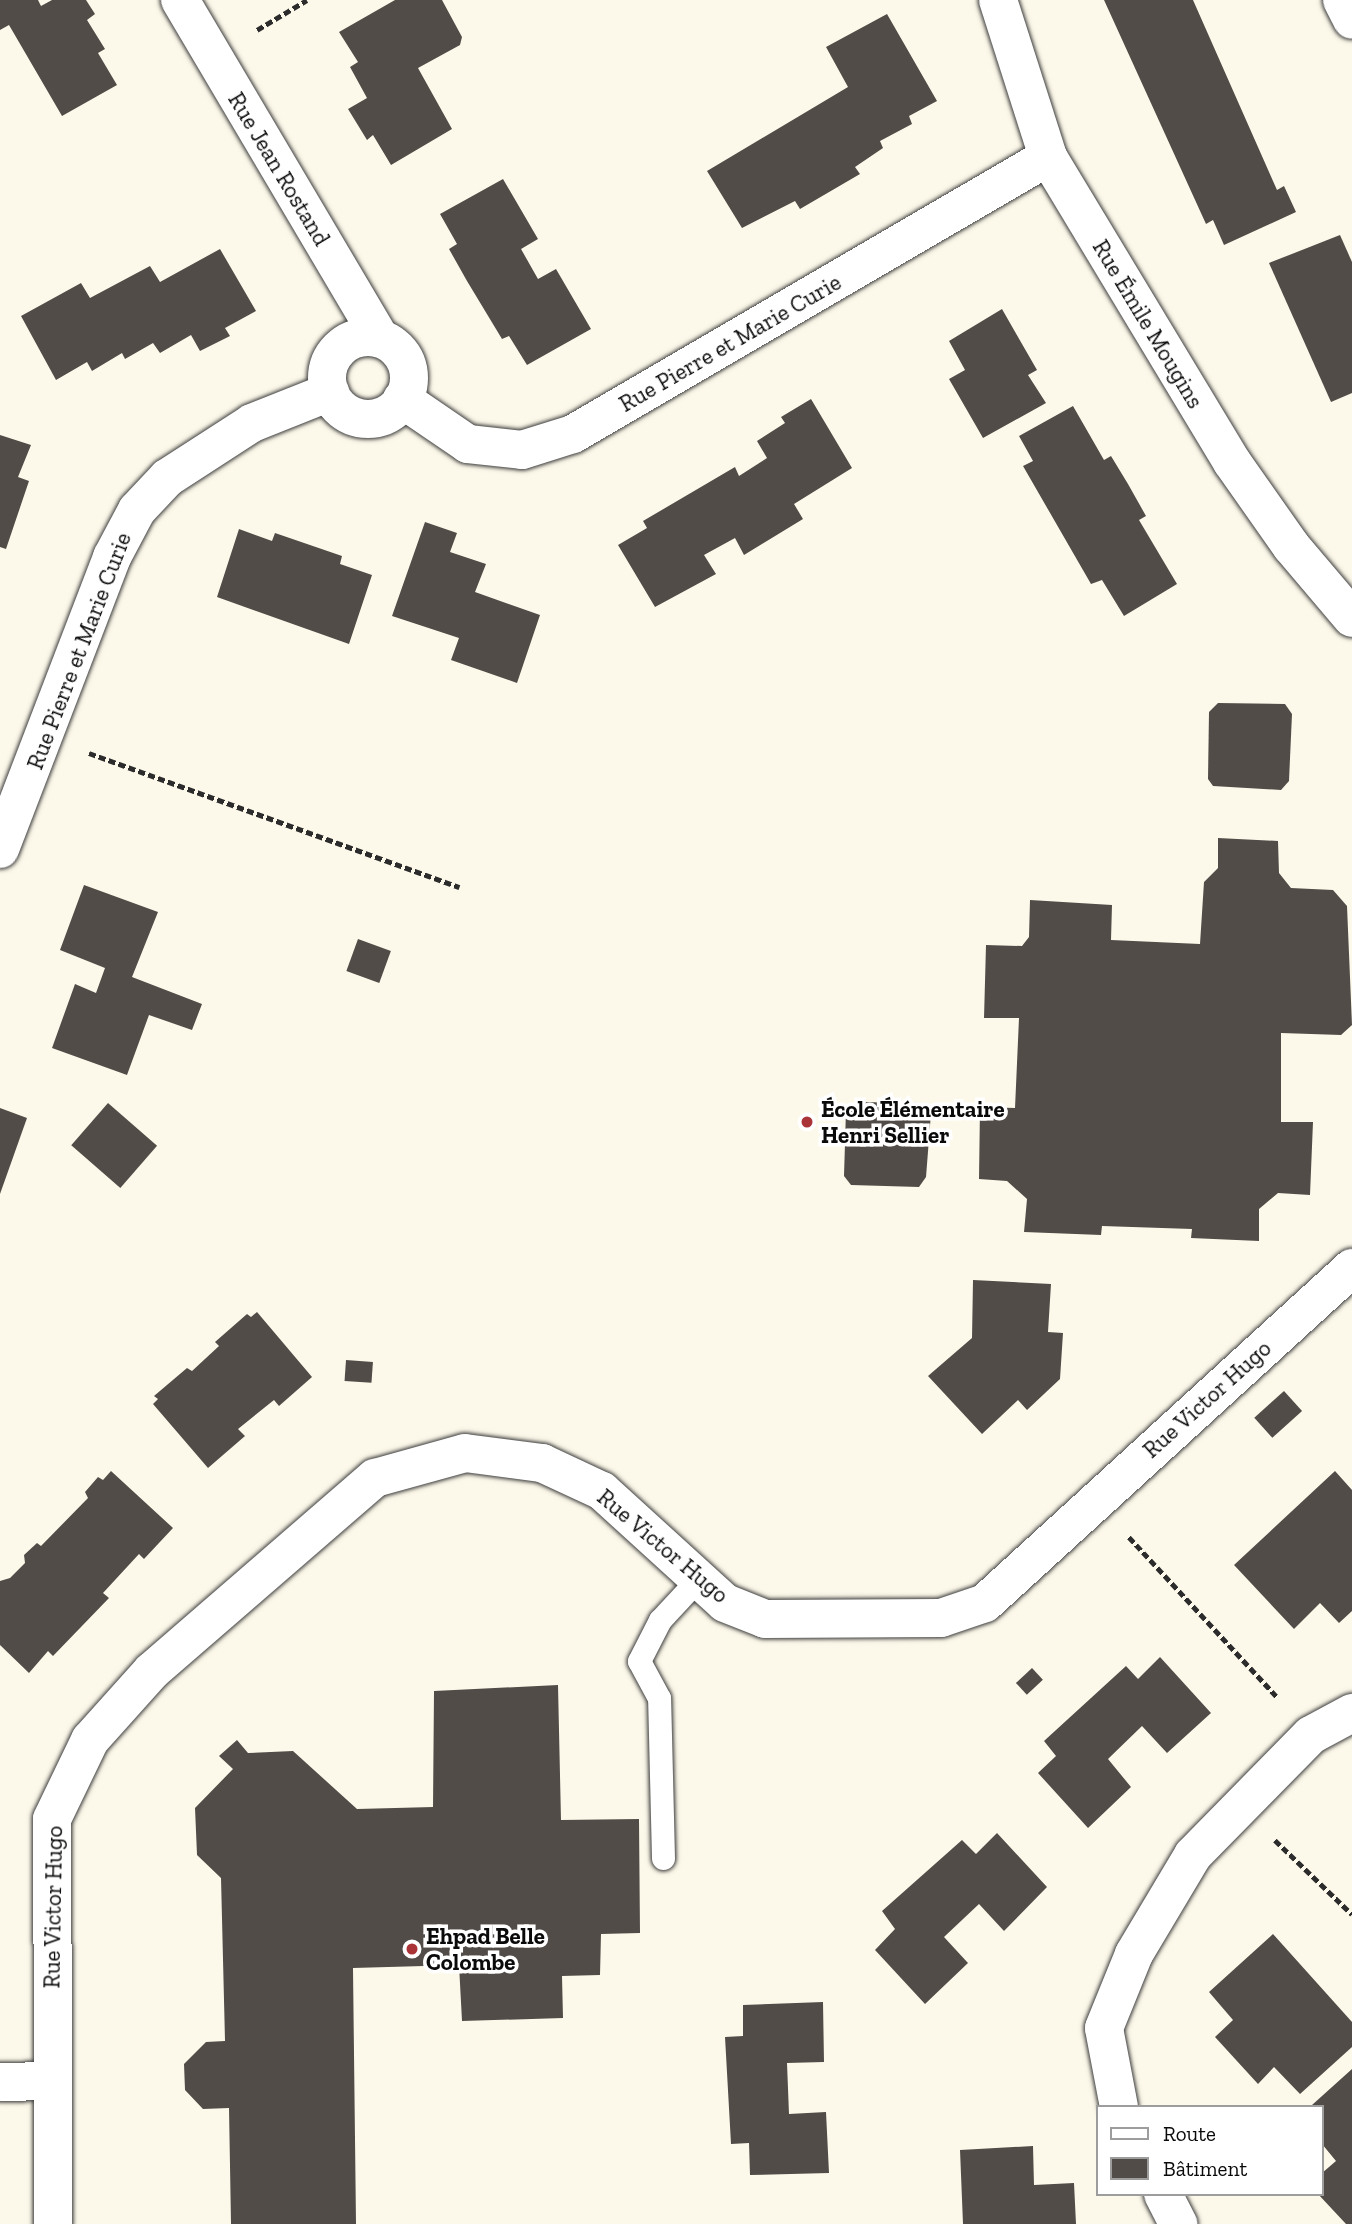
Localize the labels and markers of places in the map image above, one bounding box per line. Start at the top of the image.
place label: École Élémentaire Henri Sellier [821,1095,1005,1149]
marker: École Élémentaire Henri Sellier [799,1114,815,1130]
place label: Ehpad Belle Colombe [426,1922,545,1976]
marker: Ehpad Belle Colombe [404,1941,420,1957]

